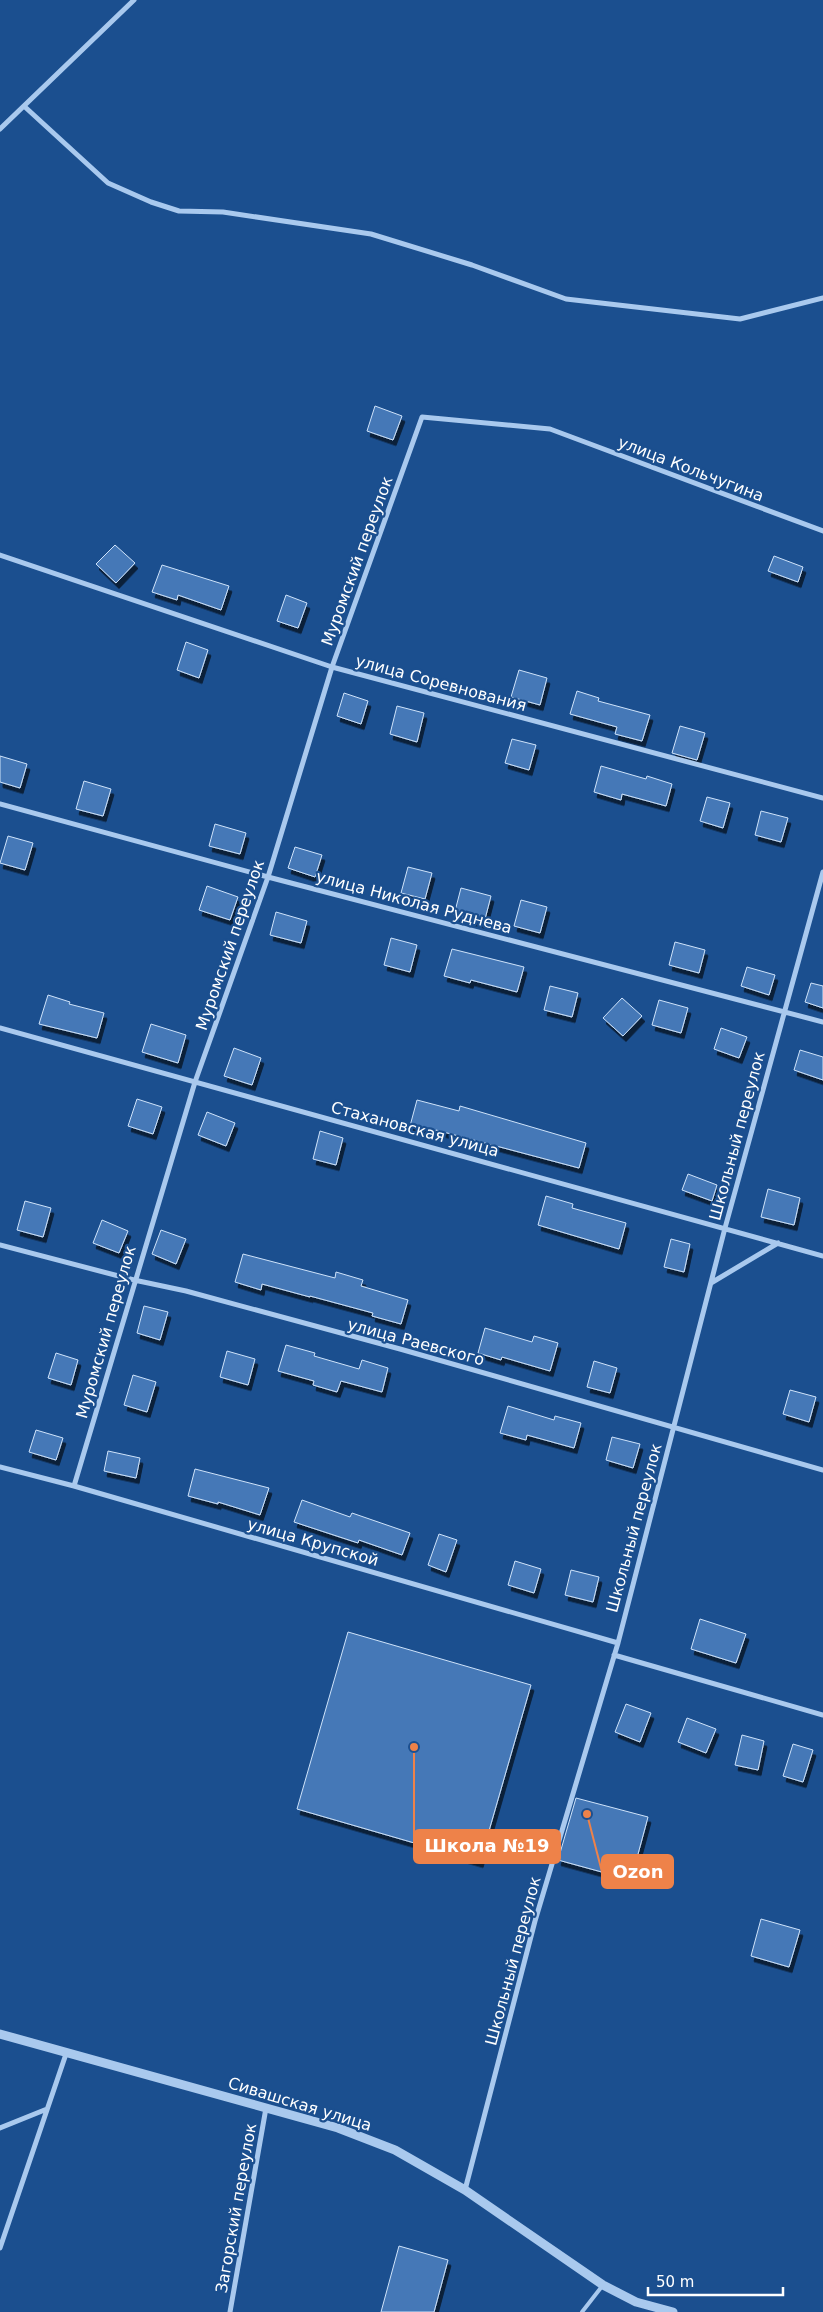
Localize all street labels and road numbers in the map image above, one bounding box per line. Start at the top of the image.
street label: улица Кольчугина [615,432,767,506]
street label: Муромский переулок [317,473,397,648]
street label: улица Соревнования [353,651,529,715]
street label: Муромский переулок [192,857,268,1033]
street label: улица Николая Руднева [314,867,514,937]
street label: Школьный переулок [705,1049,769,1223]
street label: Стахановская улица [329,1097,501,1161]
street label: Муромский переулок [72,1243,140,1421]
street label: улица Раевского [345,1315,487,1369]
street label: Школьный переулок [602,1441,666,1615]
street label: улица Крупской [245,1514,381,1570]
street label: Школьный переулок [481,1874,545,2048]
street label: Сивашская улица [226,2073,374,2135]
street label: Загорский переулок [212,2121,260,2294]

